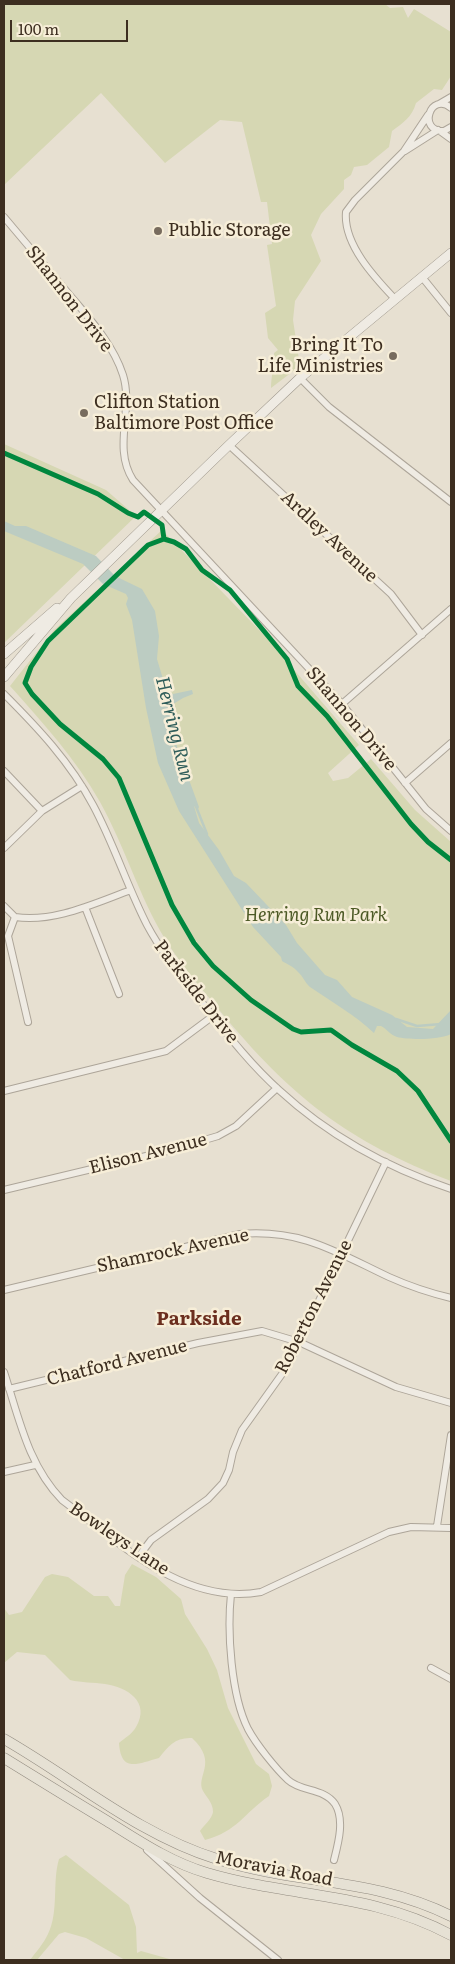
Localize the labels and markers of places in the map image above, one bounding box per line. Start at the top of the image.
place label: Public Storage [168,220,291,242]
marker: Public Storage [152,225,164,237]
place label: Bring It To Life Ministries [257,335,383,378]
marker: Bring It To Life Ministries [387,350,399,362]
place label: Clifton Station Baltimore Post Office [94,392,273,434]
marker: Clifton Station Baltimore Post Office [78,407,90,419]

